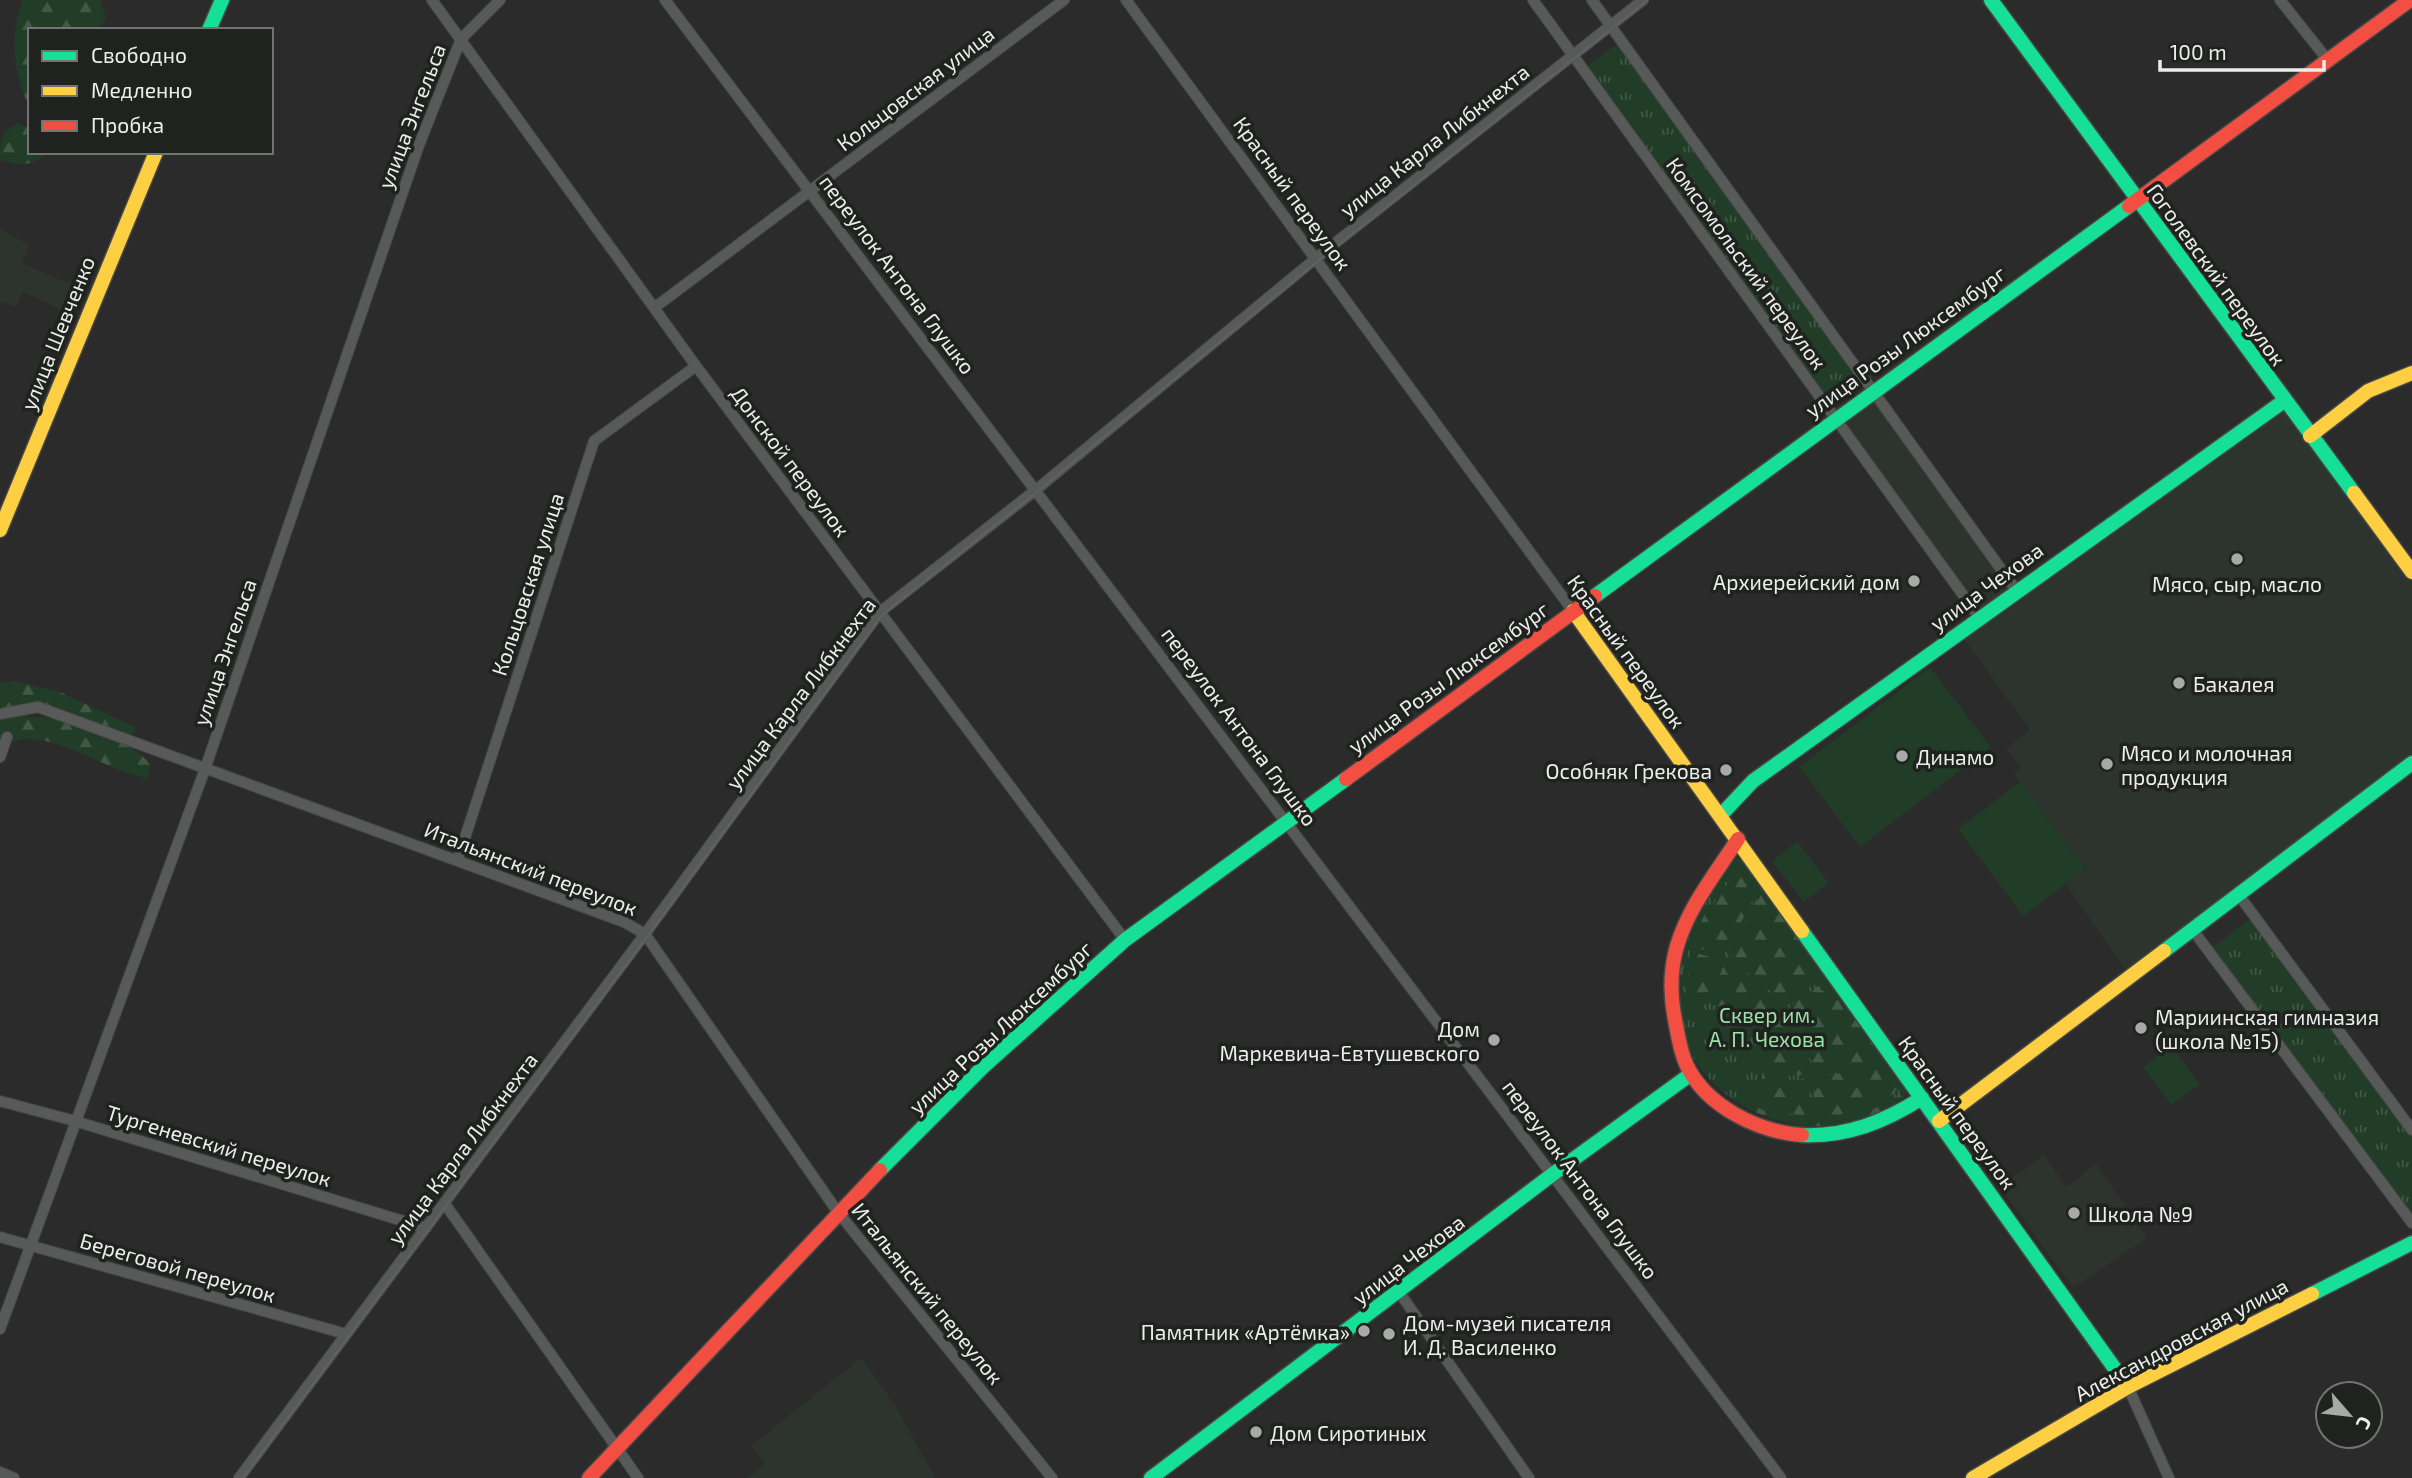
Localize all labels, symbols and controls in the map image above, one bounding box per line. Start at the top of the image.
street label: Кольцовская улица [831,21,999,156]
legend [28,28,273,154]
scale bar [2160,28,2324,72]
text: 100 m [2170,39,2227,64]
street label: улица Энгельса [372,40,451,192]
text: Свободно [91,42,187,67]
street label: улица Карла Либкнехта [1334,58,1534,222]
text: Медленно [91,77,193,102]
street label: Красный переулок [1228,111,1357,275]
text: Пробка [91,112,164,137]
street label: Комсомольский переулок [1661,152,1832,374]
street label: переулок Антона Глушко [814,170,981,379]
street label: Гоголевский переулок [2142,178,2291,371]
street label: улица Шевченко [15,252,100,414]
street label: улица Розы Люксембург [1800,260,2011,423]
street label: Донской переулок [726,381,856,542]
street label: Кольцовская улица [486,489,569,679]
street label: улица Чехова [1925,537,2048,636]
marker: Мясо, сыр, масло [2229,551,2245,567]
street label: Красный переулок [1562,569,1691,733]
place label: Архиерейский дом [1713,569,1900,594]
place label: Мясо, сыр, масло [2152,571,2322,596]
marker: Архиерейский дом [1906,573,1922,589]
street label: улица Энгельса [187,576,262,729]
street label: улица Карла Либкнехта [720,592,881,794]
street label: улица Розы Люксембург [1343,596,1554,759]
street label: переулок Антона Глушко [1156,622,1323,831]
place label: Бакалея [2193,671,2275,696]
marker: Бакалея [2171,675,2187,691]
place label: Мясо и молочная продукция [2121,740,2292,790]
place label: Динамо [1916,744,1994,769]
marker: Динамо [1894,748,1910,764]
marker: Мясо и молочная продукция [2099,756,2115,772]
place label: Особняк Грекова [1546,758,1712,783]
marker: Особняк Грекова [1718,762,1734,778]
street label: Итальянский переулок [421,816,641,921]
street label: улица Розы Люксембург [903,935,1098,1119]
park label: Сквер им. А. П. Чехова [1709,1002,1825,1051]
place label: Мариинская гимназия (школа №15) [2155,1004,2379,1053]
place label: Дом Маркевича-Евтушевского [1219,1016,1480,1066]
marker: Мариинская гимназия (школа №15) [2133,1020,2149,1036]
street label: Красный переулок [1893,1030,2022,1194]
marker: Дом Маркевича-Евтушевского [1486,1032,1502,1048]
street label: улица Карла Либкнехта [382,1047,543,1249]
street label: переулок Антона Глушко [1497,1075,1664,1284]
street label: Тургеневский переулок [103,1099,334,1192]
street label: Итальянский переулок [846,1197,1009,1389]
place label: Школа №9 [2088,1201,2193,1226]
marker: Школа №9 [2066,1205,2082,1221]
street label: улица Чехова [1347,1209,1469,1310]
street label: Береговой переулок [77,1227,279,1308]
street label: Александровская улица [2070,1272,2292,1407]
place label: Дом-музей писателя И. Д. Василенко [1403,1310,1611,1359]
place label: Памятник «Артёмка» [1141,1319,1350,1344]
marker: Памятник «Артёмка» [1356,1323,1372,1339]
marker: Дом-музей писателя И. Д. Василенко [1381,1326,1397,1342]
north arrow [2314,1380,2384,1450]
text: С [2352,1413,2377,1434]
place label: Дом Сиротиных [1270,1420,1426,1445]
marker: Дом Сиротиных [1248,1424,1264,1440]

